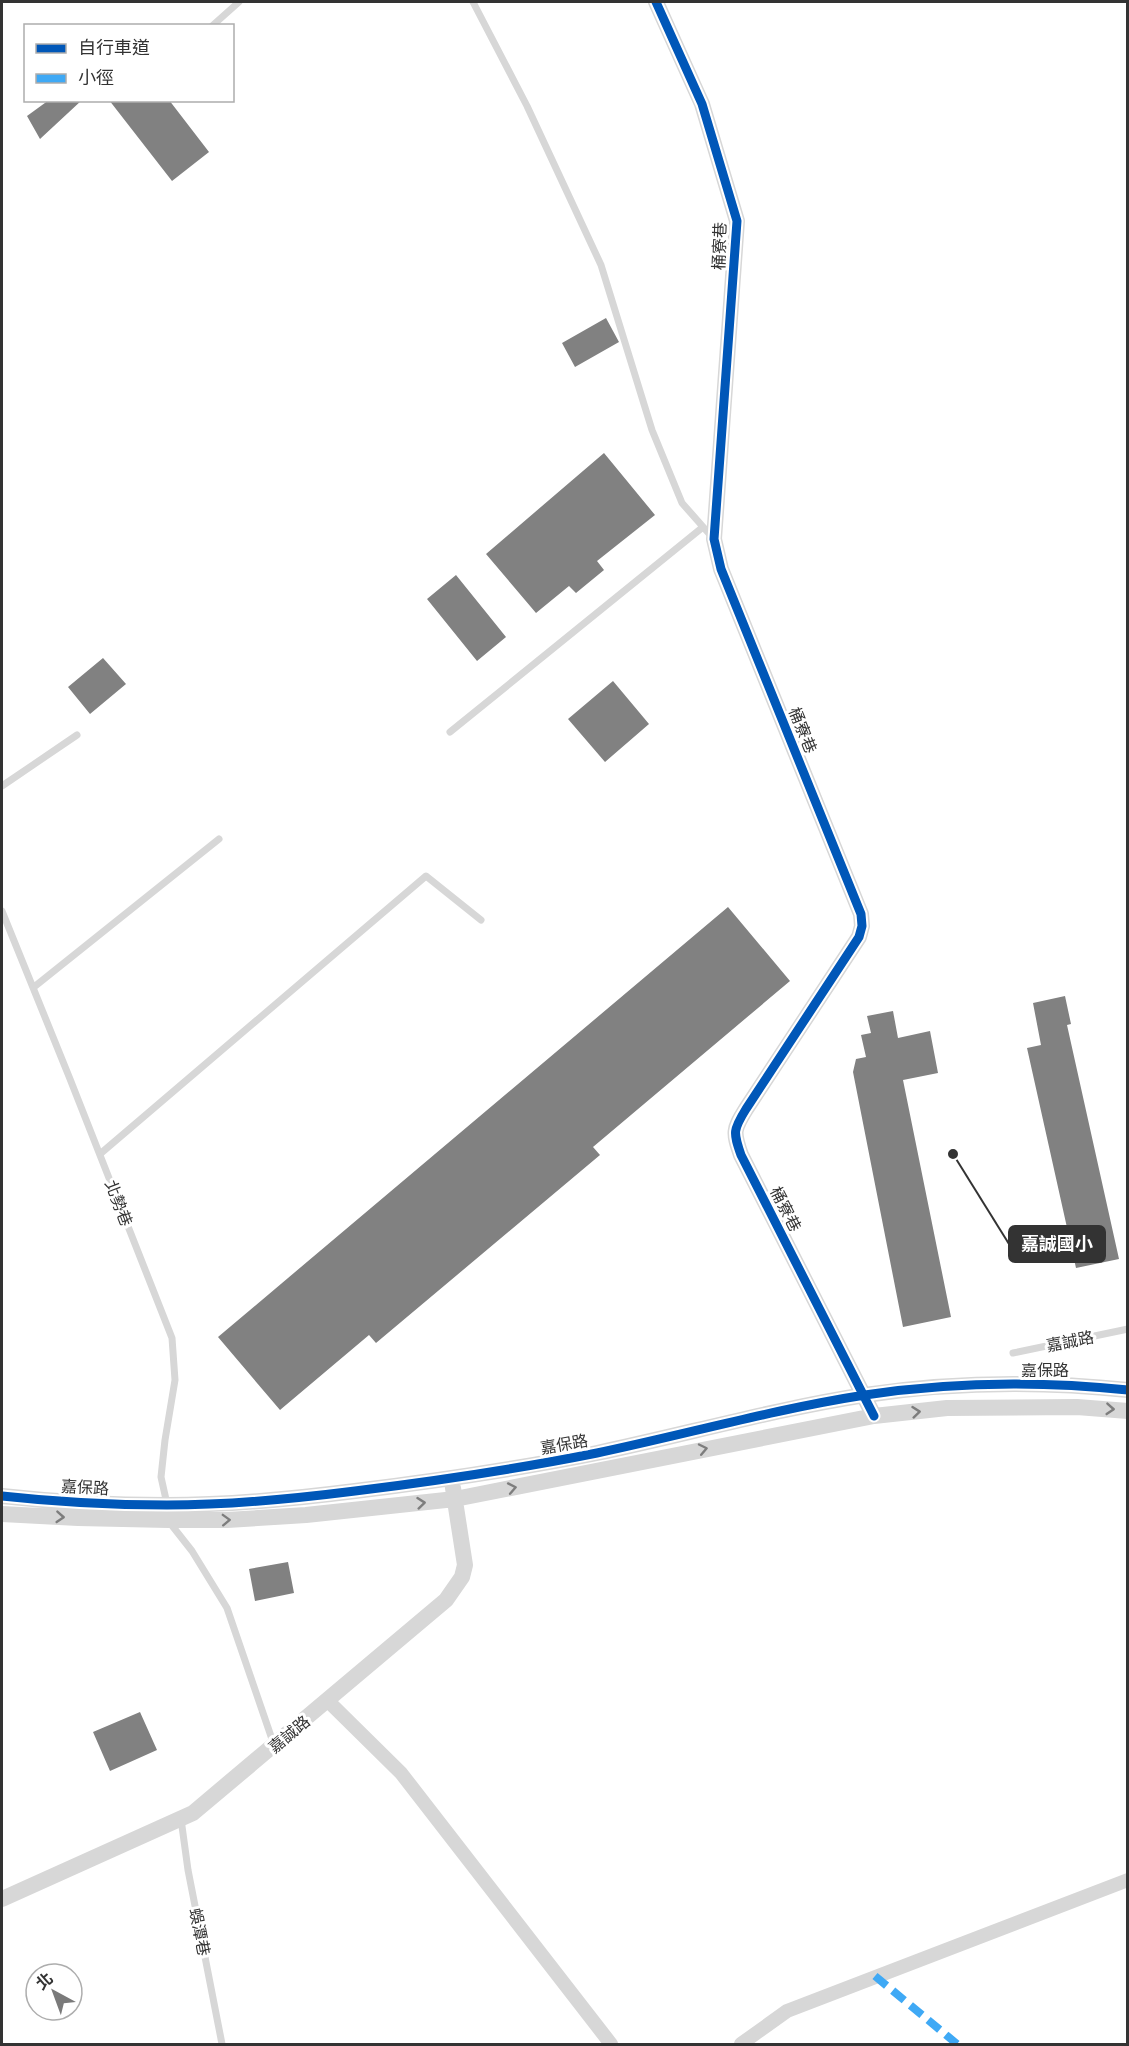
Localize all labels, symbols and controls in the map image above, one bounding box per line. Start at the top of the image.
legend [24,24,234,102]
text: 自行車道 [78,36,150,59]
text: 小徑 [78,66,114,89]
street label: 桶寮巷 [708,222,730,270]
street label: 桶寮巷 [785,704,821,756]
street label: 北勢巷 [101,1177,137,1229]
street label: 桶寮巷 [766,1183,806,1235]
callout: 嘉誠國小 [1009,1226,1105,1262]
text: 嘉誠國小 [1021,1232,1093,1255]
street label: 嘉誠路 [1045,1327,1095,1355]
street label: 嘉保路 [1021,1360,1069,1380]
one-way arrow [1106,1403,1115,1416]
one-way arrow [911,1406,920,1418]
street label: 嘉保路 [539,1430,589,1458]
one-way arrow [698,1443,708,1456]
street label: 嘉保路 [61,1476,109,1498]
one-way arrow [507,1482,517,1495]
one-way arrow [416,1497,425,1510]
one-way arrow [55,1511,64,1524]
one-way arrow [222,1513,231,1526]
street label: 嘉誠路 [264,1711,314,1757]
street label: 蜈潭巷 [186,1907,214,1957]
north arrow [24,1962,84,2022]
text: 北 [32,1968,57,1993]

